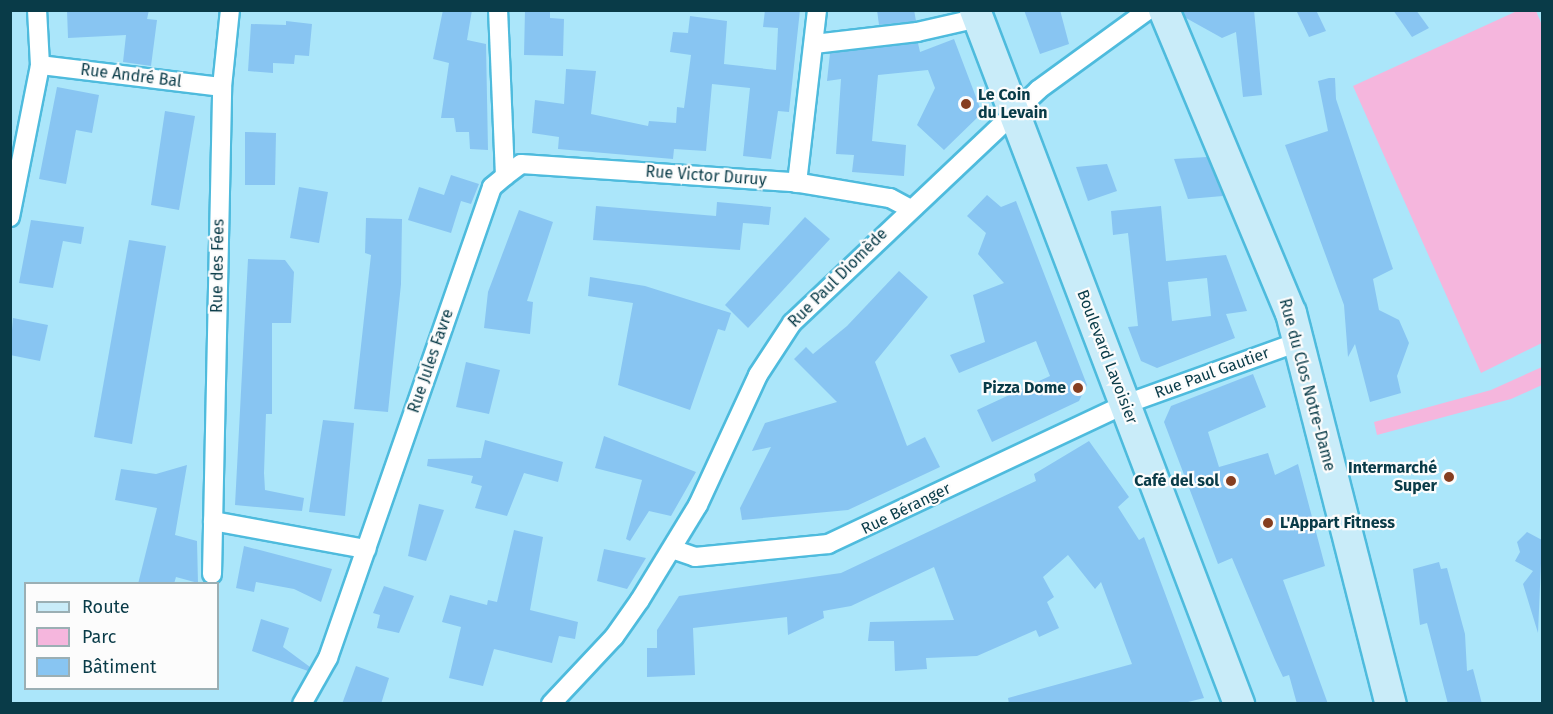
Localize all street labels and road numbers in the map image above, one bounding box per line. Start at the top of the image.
street label: Rue André Bal [79,60,183,92]
street label: Rue Victor Duruy [645,162,767,190]
street label: Rue des Fées [208,219,228,313]
street label: Rue Paul Diomède [784,224,892,332]
street label: Boulevard Lavoisier [1073,287,1141,427]
street label: Rue du Clos Notre-Dame [1275,297,1339,473]
street label: Rue Jules Favre [404,306,458,416]
street label: Rue Paul Gautier [1152,343,1272,403]
street label: Rue Béranger [858,479,954,539]

